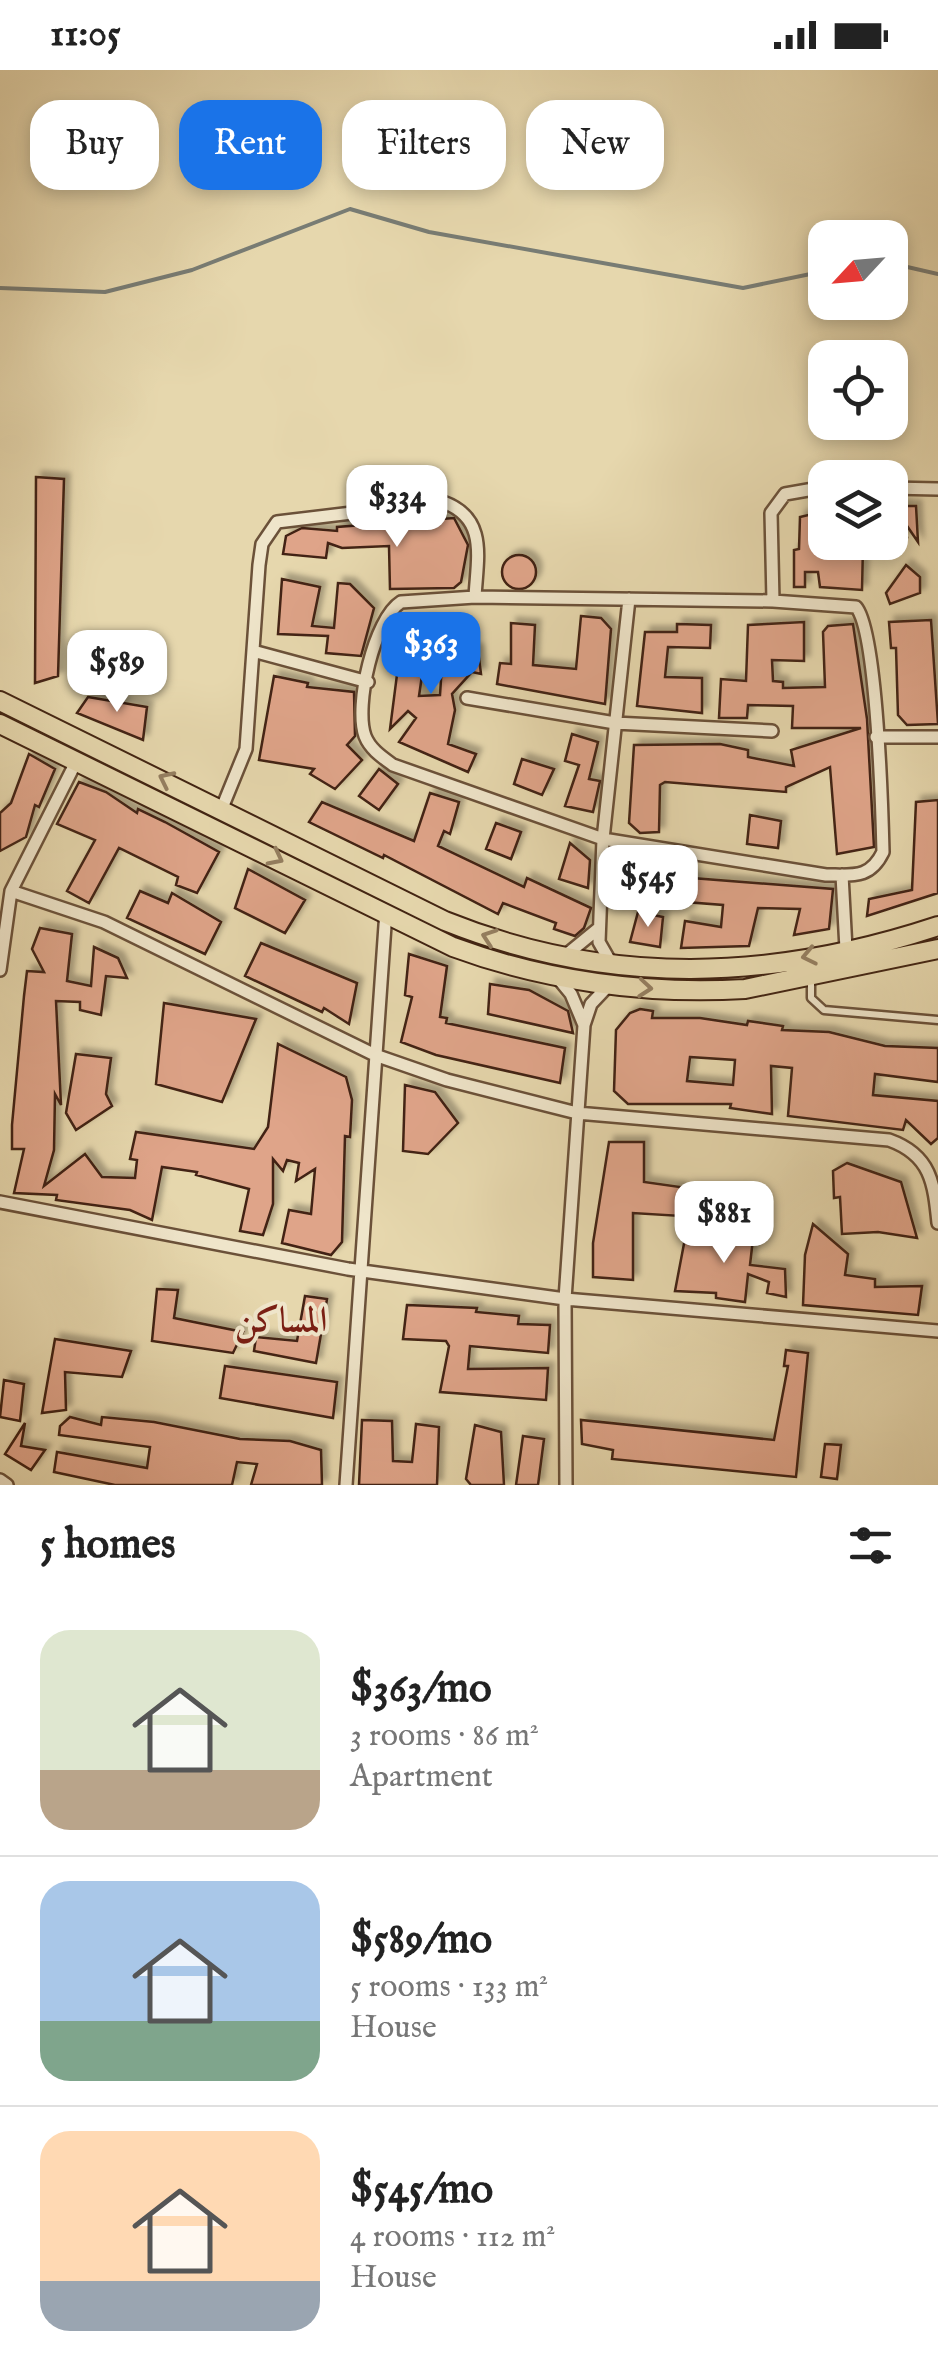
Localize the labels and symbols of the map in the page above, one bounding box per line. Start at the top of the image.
north arrow [808,220,908,320]
pin: $334 [338,465,456,550]
pin: $363 [372,612,490,697]
pin: $589 [58,630,176,715]
one-way arrow [158,772,176,792]
pin: $545 [589,845,707,930]
one-way arrow [266,846,284,865]
one-way arrow [481,929,498,949]
one-way arrow [801,945,818,966]
one-way arrow [638,977,654,998]
pin: $881 [665,1181,783,1266]
district label: المساكن [235,1299,327,1344]

